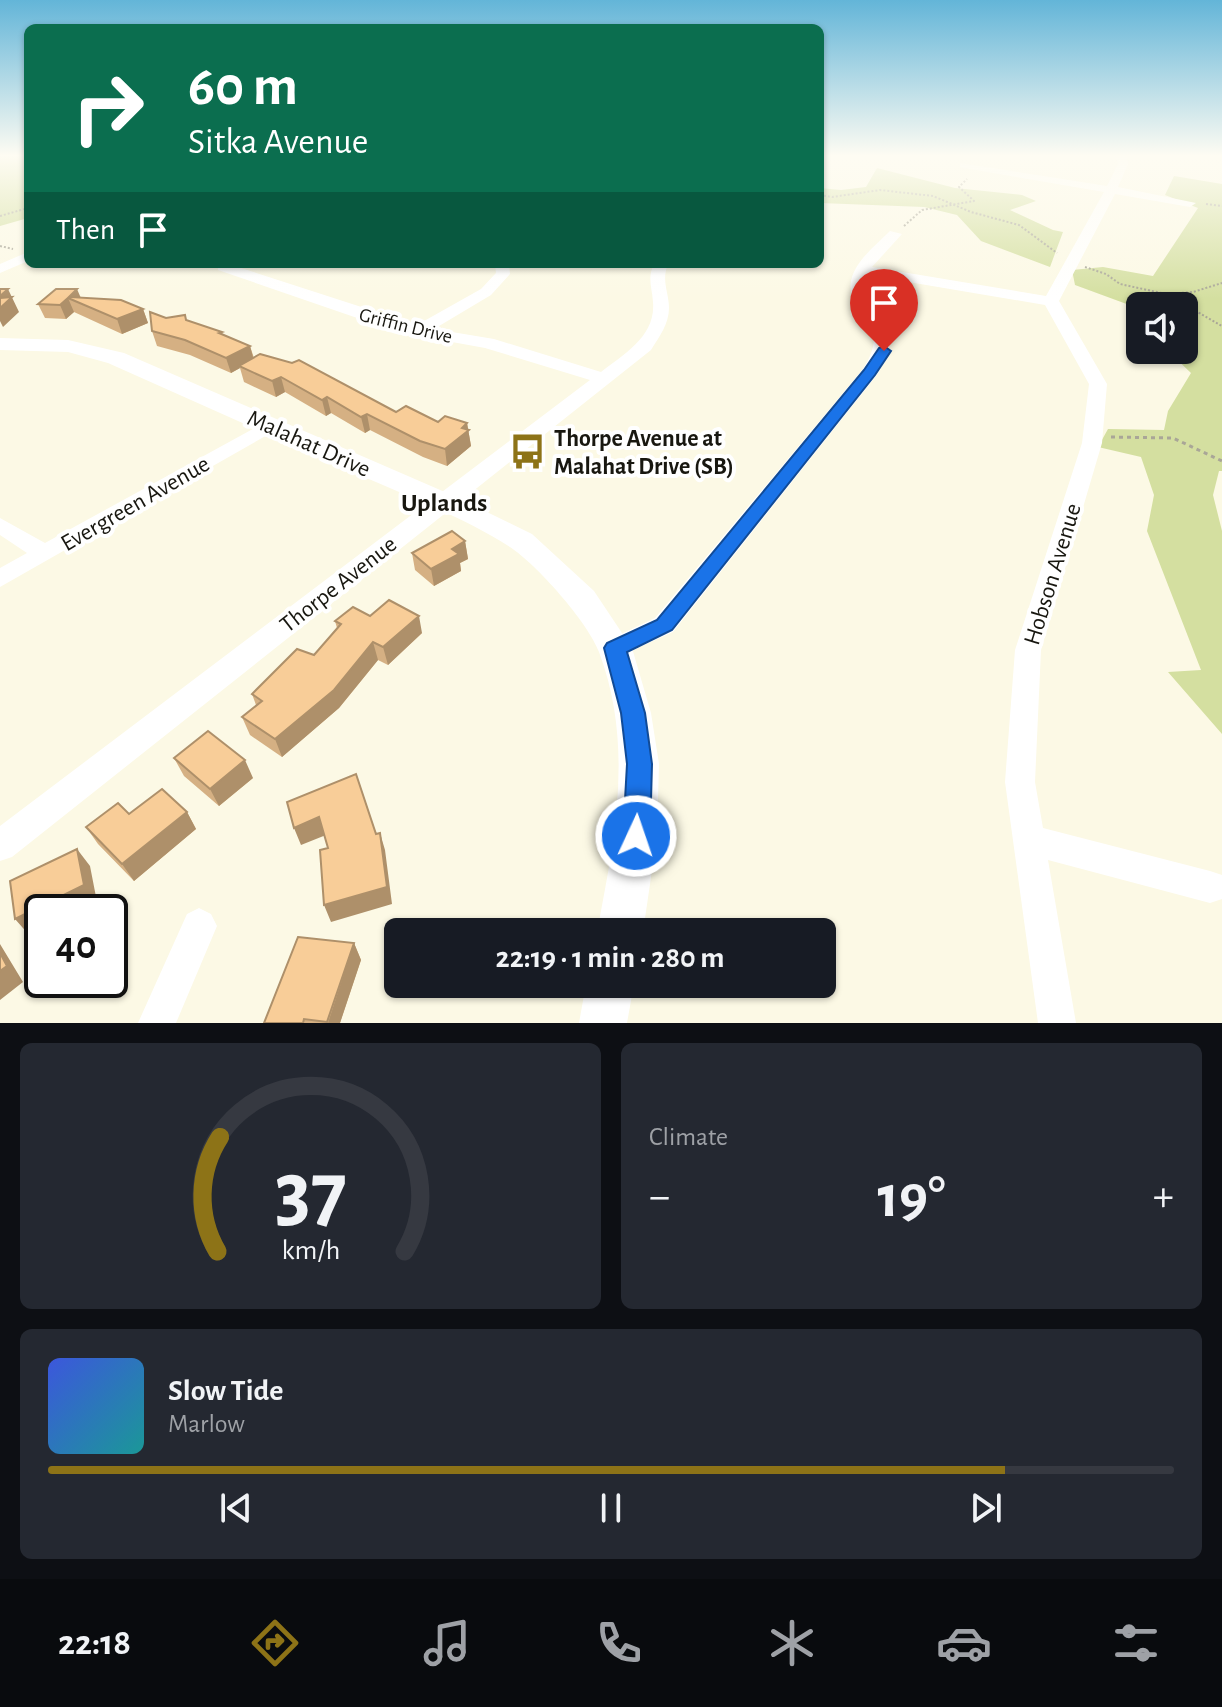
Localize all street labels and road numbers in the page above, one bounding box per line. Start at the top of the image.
street label: Griffin Drive [357,305,454,347]
street label: Malahat Drive [243,406,374,482]
street label: Evergreen Avenue [57,452,214,556]
street label: Hobson Avenue [1020,501,1086,648]
street label: Thorpe Avenue [276,532,401,637]

